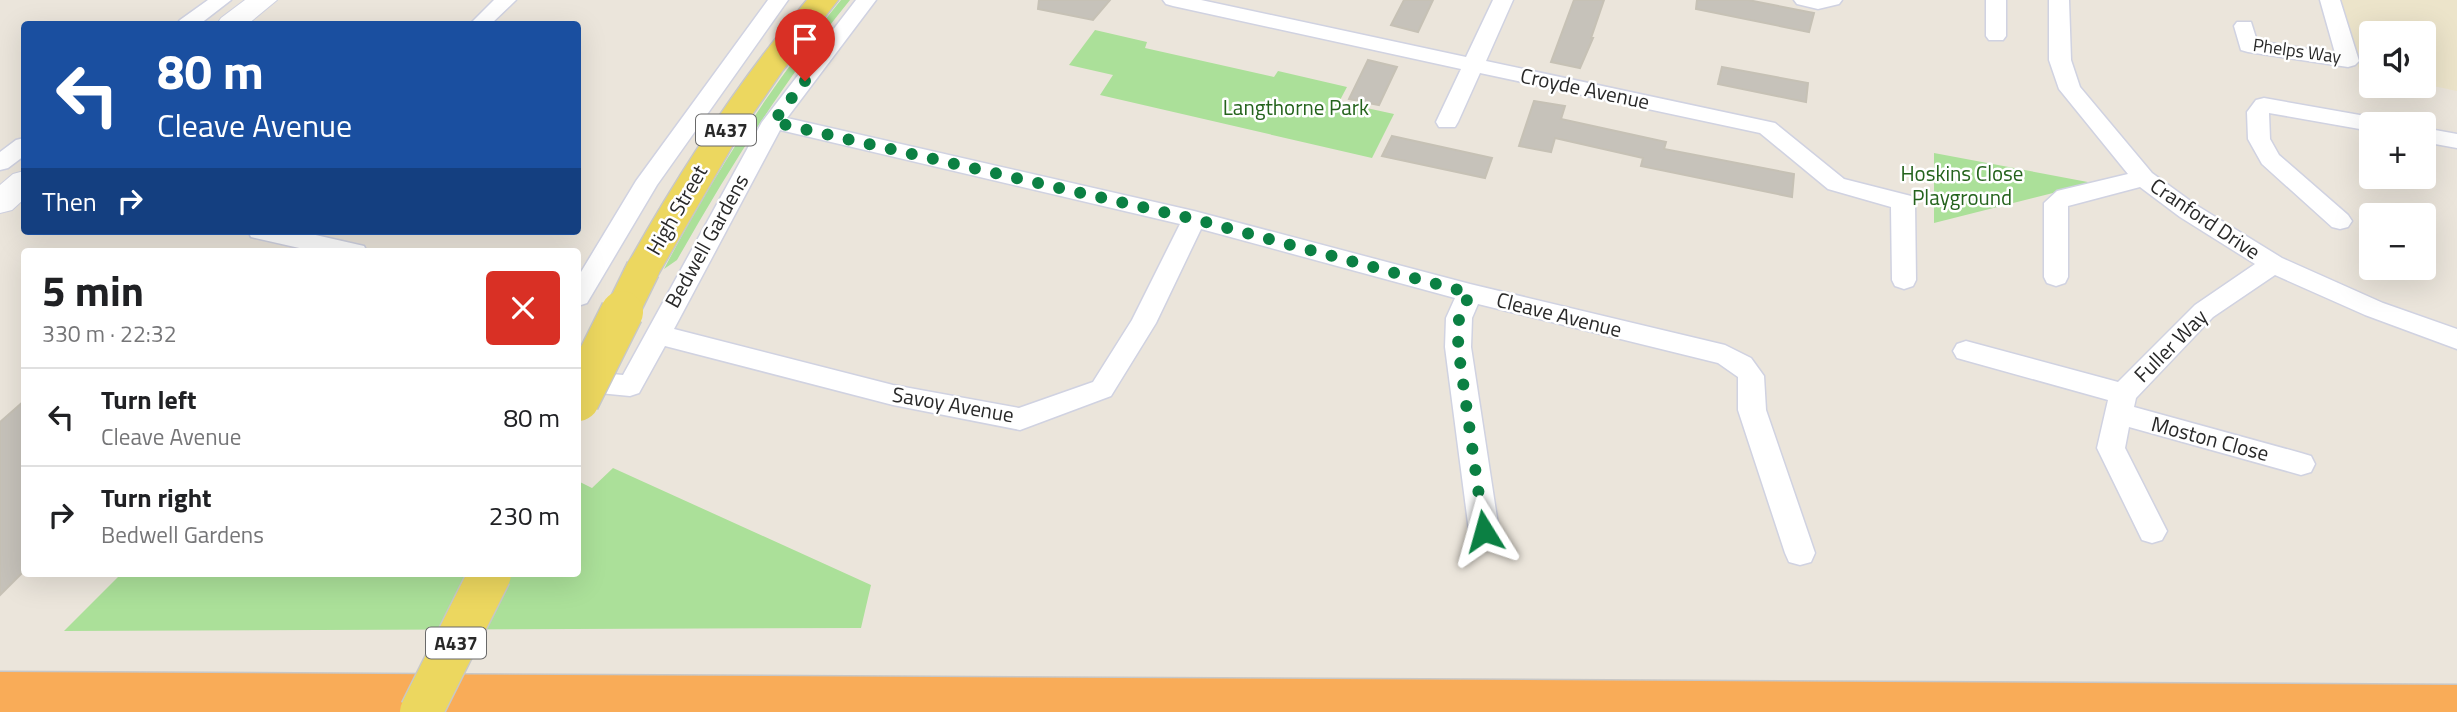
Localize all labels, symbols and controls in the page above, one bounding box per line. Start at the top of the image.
pin [775,9,835,81]
icon: arrive [786,20,824,58]
map controls [2359,21,2436,280]
button: sound [2359,21,2436,98]
street label: Phelps Way [2251,31,2343,70]
text: 80 m [157,33,264,108]
icon: left [42,49,133,140]
street label: Croyde Avenue [1518,59,1653,117]
park label: Langthorne Park [1223,91,1369,123]
text: Cleave Avenue [157,101,352,149]
button: + [2359,112,2436,189]
road number: A437 [696,114,756,146]
park label: Hoskins Close Playground [1901,157,2023,213]
street label: High Street [637,158,715,261]
street label: Bedwell Gardens [656,168,756,313]
street label: Cranford Drive [2144,169,2267,267]
text: Then [42,182,97,221]
icon: right [111,182,149,220]
button: − [2359,203,2436,280]
text: 5 min [42,258,144,322]
button: close [486,271,560,345]
street label: Cleave Avenue [1493,283,1625,345]
street label: Fuller Way [2126,301,2214,389]
text: 330 m · 22:32 [42,316,177,351]
street label: Savoy Avenue [890,378,1017,430]
text: Turn left [101,380,196,419]
icon: left [42,398,80,436]
text: 80 m [503,398,560,437]
street label: Moston Close [2148,407,2273,469]
text: Cleave Avenue [101,419,241,454]
text: Turn right [101,478,212,517]
position arrow [1447,494,1521,568]
icon: right [42,496,80,534]
text: 230 m [489,496,560,535]
text: Bedwell Gardens [101,517,264,552]
road number: A437 [426,628,486,658]

